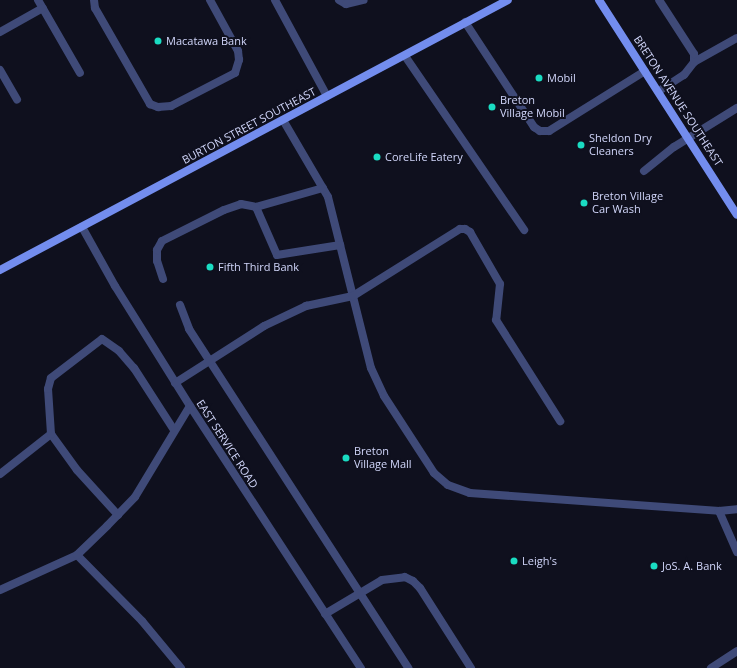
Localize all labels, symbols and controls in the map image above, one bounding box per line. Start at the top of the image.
street label: BRETON AVENUE SOUTHEAST [631,33,725,169]
place label: Macatawa Bank [166,34,247,48]
marker: Macatawa Bank [153,36,163,46]
place label: Mobil [547,71,576,85]
marker: Mobil [534,73,544,83]
street label: BURTON STREET SOUTHEAST [180,85,318,167]
place label: Breton Village Mobil [500,94,565,120]
marker: Breton Village Mobil [487,102,497,112]
place label: Sheldon Dry Cleaners [589,132,652,158]
marker: Sheldon Dry Cleaners [576,140,586,150]
place label: CoreLife Eatery [385,150,463,164]
marker: CoreLife Eatery [372,152,382,162]
place label: Breton Village Car Wash [592,190,663,216]
marker: Breton Village Car Wash [579,198,589,208]
place label: Fifth Third Bank [218,260,299,274]
marker: Fifth Third Bank [205,262,215,272]
street label: EAST SERVICE ROAD [193,397,261,491]
place label: Breton Village Mall [354,445,412,471]
marker: Breton Village Mall [341,453,351,463]
place label: Leigh's [522,554,557,568]
marker: Leigh's [509,556,519,566]
place label: JoS. A. Bank [662,559,722,573]
marker: JoS. A. Bank [649,561,659,571]

